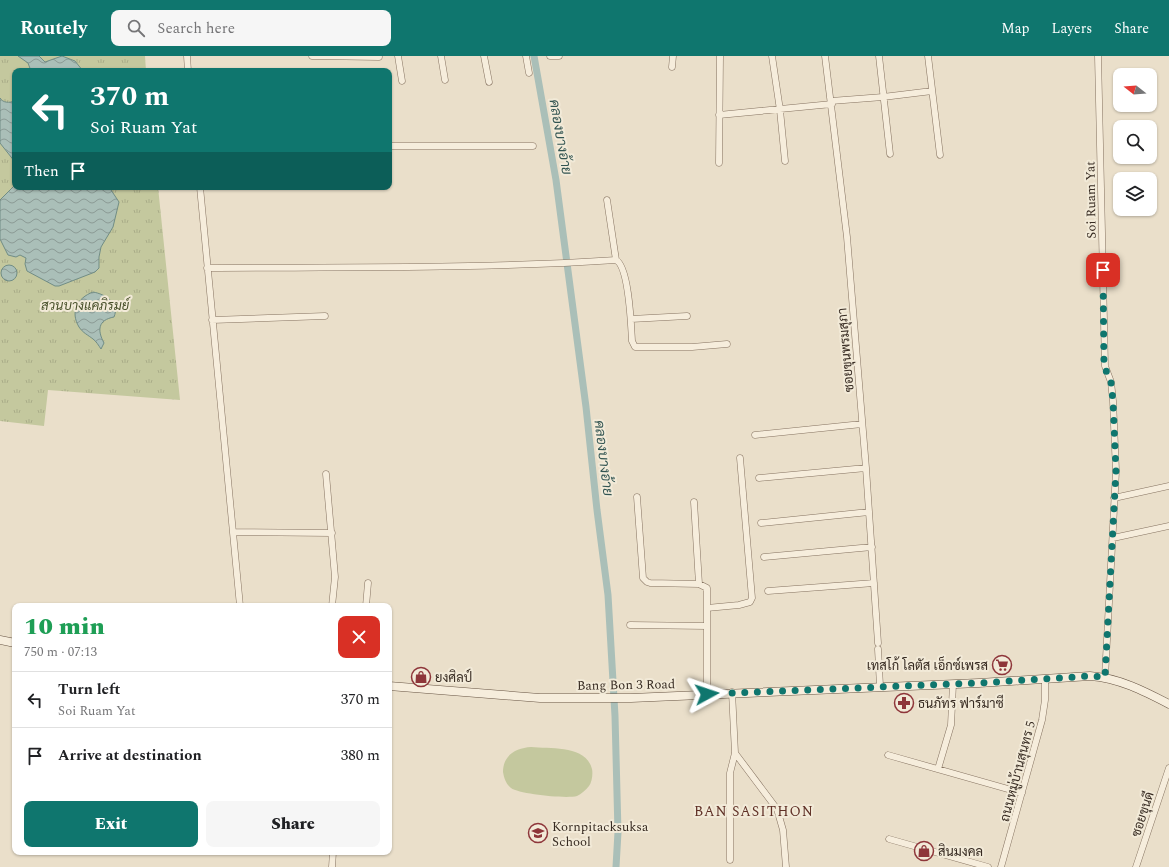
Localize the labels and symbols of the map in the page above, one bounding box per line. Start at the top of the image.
north arrow [1113,68,1157,112]
water label: คลองบางอ้าย [544,98,577,176]
street label: Soi Ruam Yat [1080,161,1102,239]
pin [1086,253,1120,287]
park label: สวนบางแคภิรมย์ [41,296,131,316]
street label: ซอยขุนพรมสุภา [832,307,860,393]
water label: คลองบางอ้าย [588,419,619,497]
supermarket icon: เทสโก้ โลตัส เอ็กซ์เพรส [991,654,1013,676]
place label: เทสโก้ โลตัส เอ็กซ์เพรส [867,656,988,676]
shop icon: ยงศิลป์ [410,666,432,688]
place label: ยงศิลป์ [435,668,472,688]
position arrow [686,673,728,715]
street label: Bang Bon 3 Road [577,674,675,696]
pharmacy icon: ธนภัทร ฟาร์มาซี [893,692,915,714]
place label: ธนภัทร ฟาร์มาซี [918,694,1004,714]
street label: ถนนหมู่บ้านสุนทร 5 [995,719,1041,824]
street label: ซอยขุนดี [1126,789,1160,840]
district label: BAN SASITHON [694,801,814,822]
place label: Kornpitacksuksa School [552,817,649,852]
school or university icon: Kornpitacksuksa School [527,822,549,844]
shop icon: สินมงคล [913,840,935,862]
place label: สินมงคล [938,842,983,862]

